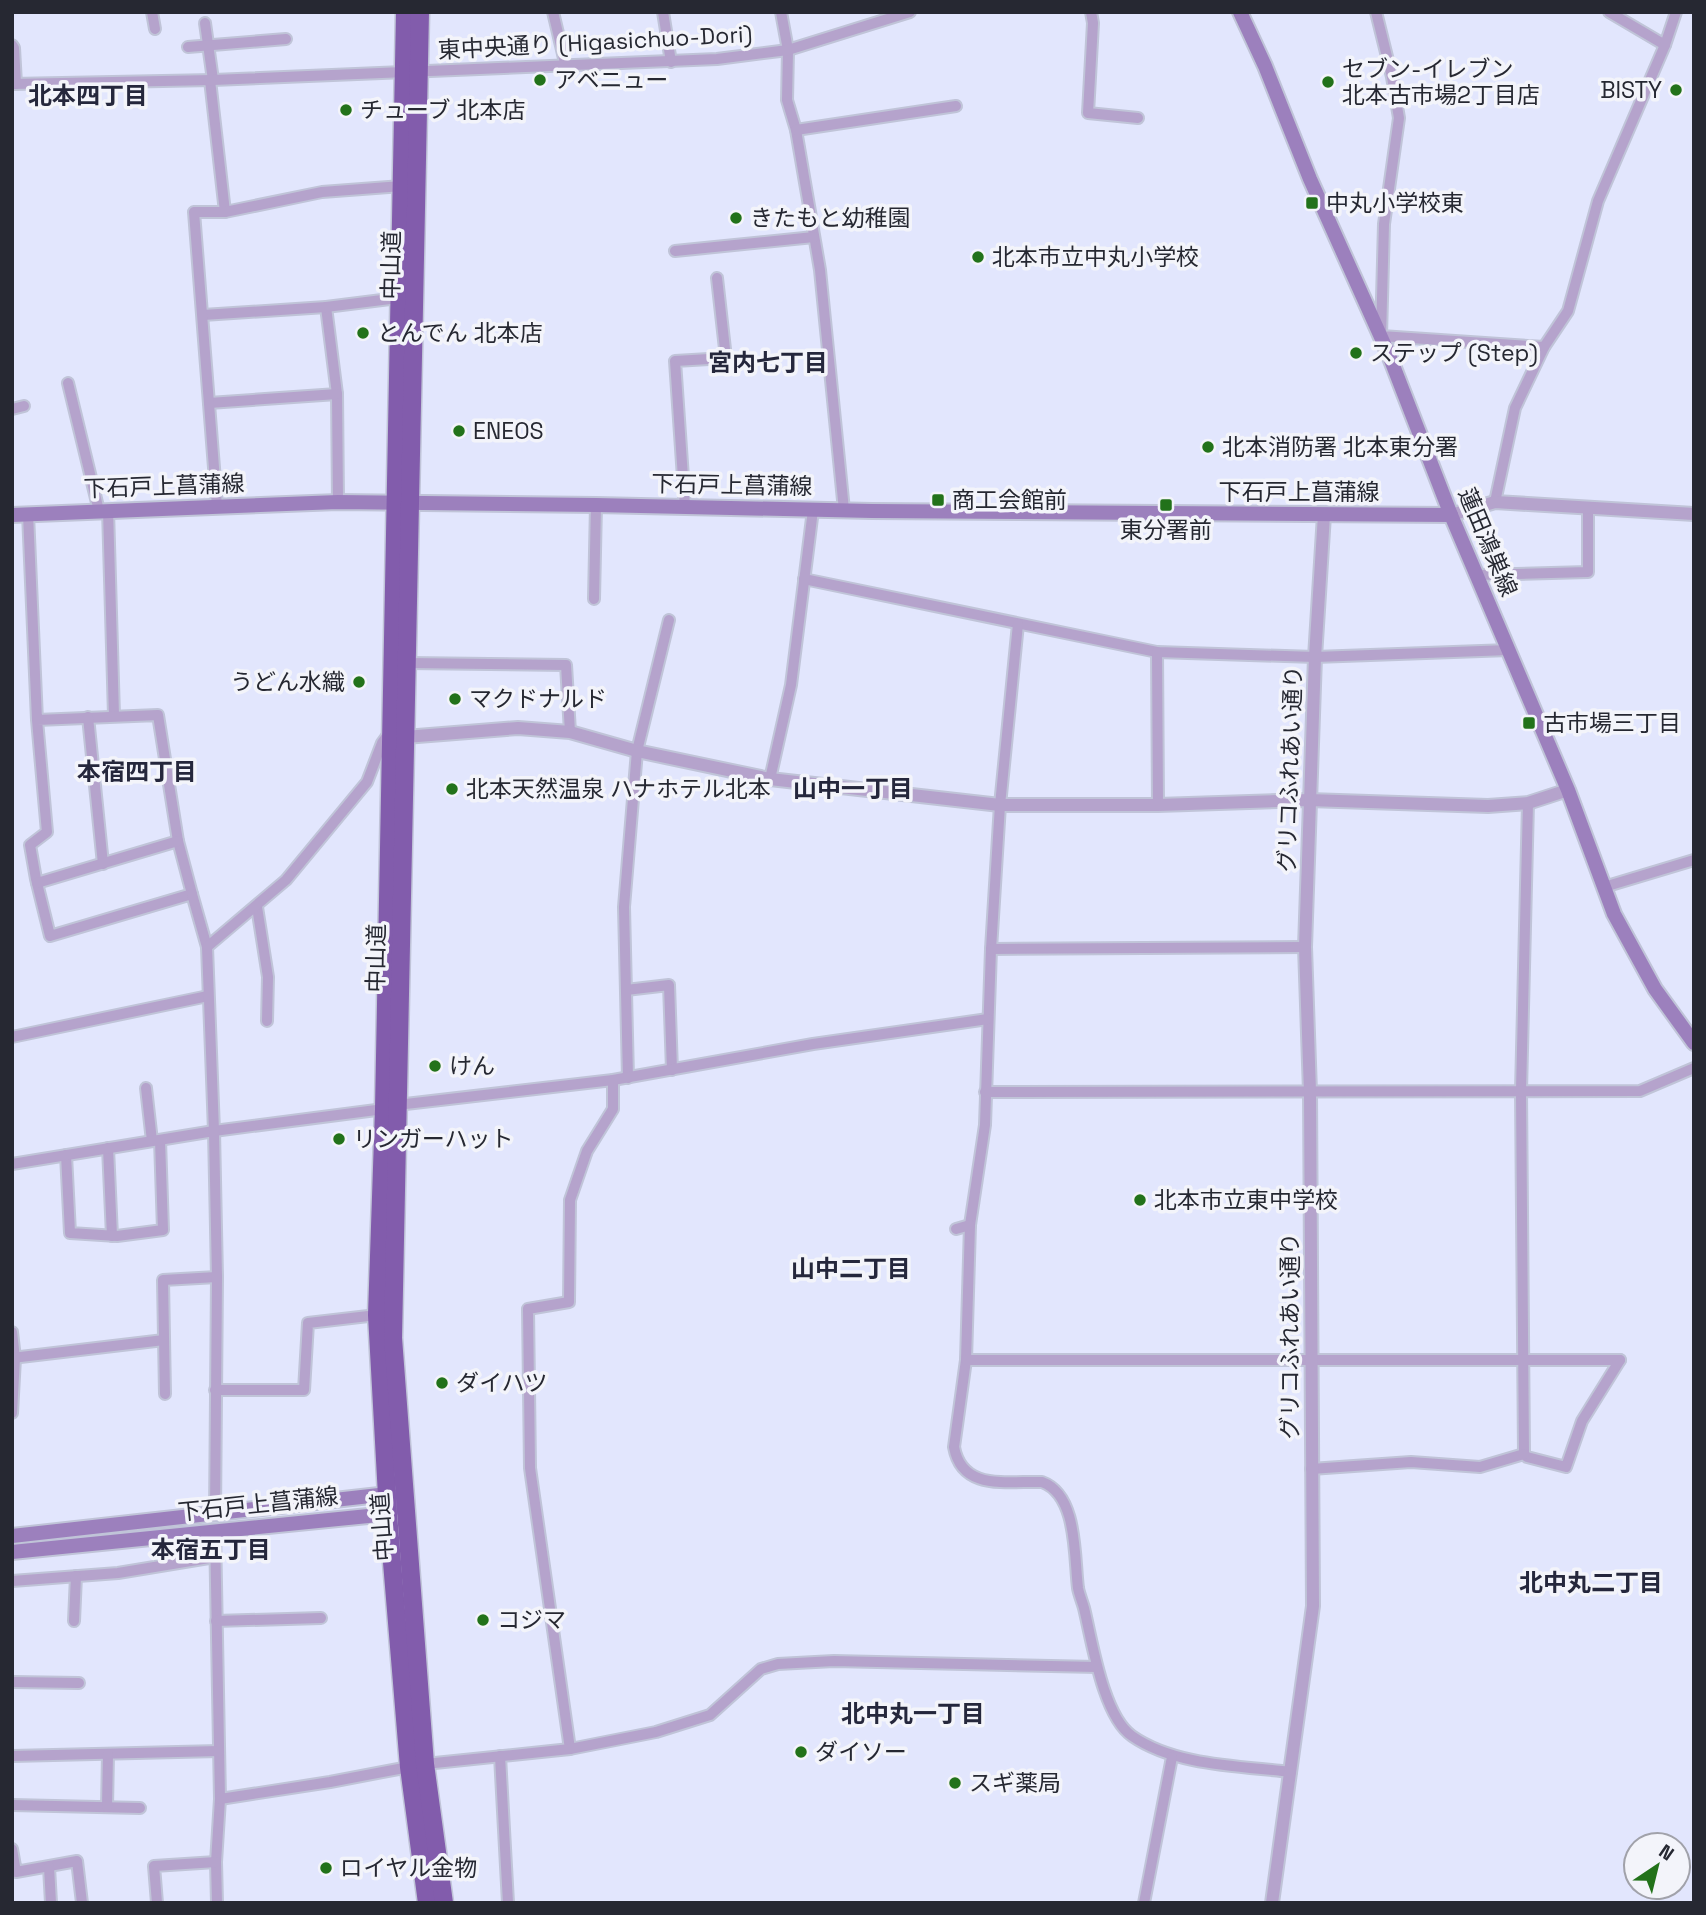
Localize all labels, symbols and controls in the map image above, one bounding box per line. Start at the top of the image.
street label: 東中央通り (Higasichuo-Dori) [437,19,753,65]
place label: セブン-イレブン 北本古市場2丁目店 [1342,54,1540,110]
place label: アベニュー [554,65,669,95]
marker: アベニュー [532,72,548,88]
marker: セブン-イレブン 北本古市場2丁目店 [1320,74,1336,90]
place label: BISTY [1600,75,1662,105]
district label: 北本四丁目 [28,80,148,111]
marker: BISTY [1668,82,1684,98]
place label: チューブ 北本店 [360,95,526,125]
marker: チューブ 北本店 [338,102,354,118]
place label: 中丸小学校東 [1326,188,1464,218]
marker: 中丸小学校東 [1304,195,1320,211]
place label: きたもと幼稚園 [750,203,911,233]
marker: きたもと幼稚園 [728,210,744,226]
street label: 中山道 [375,230,407,300]
place label: 北本市立中丸小学校 [992,242,1199,272]
marker: 北本市立中丸小学校 [970,249,986,265]
place label: とんでん 北本店 [377,318,543,348]
marker: とんでん 北本店 [355,325,371,341]
place label: ステップ (Step) [1370,338,1538,368]
marker: ステップ (Step) [1348,345,1364,361]
district label: 宮内七丁目 [708,347,828,378]
place label: ENEOS [473,416,544,446]
marker: ENEOS [451,423,467,439]
place label: 北本消防署 北本東分署 [1222,432,1458,462]
marker: 北本消防署 北本東分署 [1200,439,1216,455]
street label: 下石戸上菖蒲線 [83,468,245,504]
street label: 下石戸上菖蒲線 [651,469,813,501]
street label: 下石戸上菖蒲線 [1219,477,1380,507]
street label: 蓮田鴻巣線 [1452,483,1524,601]
place label: 商工会館前 [952,485,1067,515]
marker: 商工会館前 [930,492,946,508]
marker: 東分署前 [1158,497,1174,513]
place label: 東分署前 [1120,515,1212,545]
street label: グリコふれあい通り [1271,665,1309,873]
place label: うどん水織 [230,667,345,697]
marker: うどん水織 [351,674,367,690]
place label: マクドナルド [469,684,607,714]
marker: マクドナルド [447,691,463,707]
place label: 古市場三丁目 [1543,708,1681,738]
marker: 古市場三丁目 [1521,715,1537,731]
district label: 本宿四丁目 [77,756,197,787]
district label: 山中一丁目 [793,773,913,804]
place label: 北本天然温泉 ハナホテル北本 [466,774,771,804]
marker: 北本天然温泉 ハナホテル北本 [444,781,460,797]
street label: 中山道 [360,923,392,993]
place label: けん [449,1051,495,1081]
marker: けん [427,1058,443,1074]
place label: リンガーハット [353,1124,514,1154]
marker: リンガーハット [331,1131,347,1147]
place label: 北本市立東中学校 [1154,1185,1338,1215]
marker: 北本市立東中学校 [1132,1192,1148,1208]
street label: グリコふれあい通り [1275,1233,1305,1440]
district label: 山中二丁目 [791,1253,911,1284]
place label: ダイハツ [456,1368,548,1398]
marker: ダイハツ [434,1375,450,1391]
street label: 下石戸上菖蒲線 [176,1481,340,1527]
street label: 中山道 [365,1492,399,1562]
district label: 本宿五丁目 [151,1534,271,1565]
district label: 北中丸二丁目 [1519,1567,1663,1598]
place label: コジマ [497,1605,566,1635]
marker: コジマ [475,1612,491,1628]
district label: 北中丸一丁目 [841,1698,985,1729]
place label: ダイソー [815,1737,907,1767]
marker: ダイソー [793,1744,809,1760]
place label: スギ薬局 [969,1768,1061,1798]
marker: スギ薬局 [947,1775,963,1791]
north arrow [1622,1831,1692,1901]
text: N [1654,1839,1679,1866]
place label: ロイヤル金物 [340,1853,477,1883]
marker: ロイヤル金物 [318,1860,334,1876]

